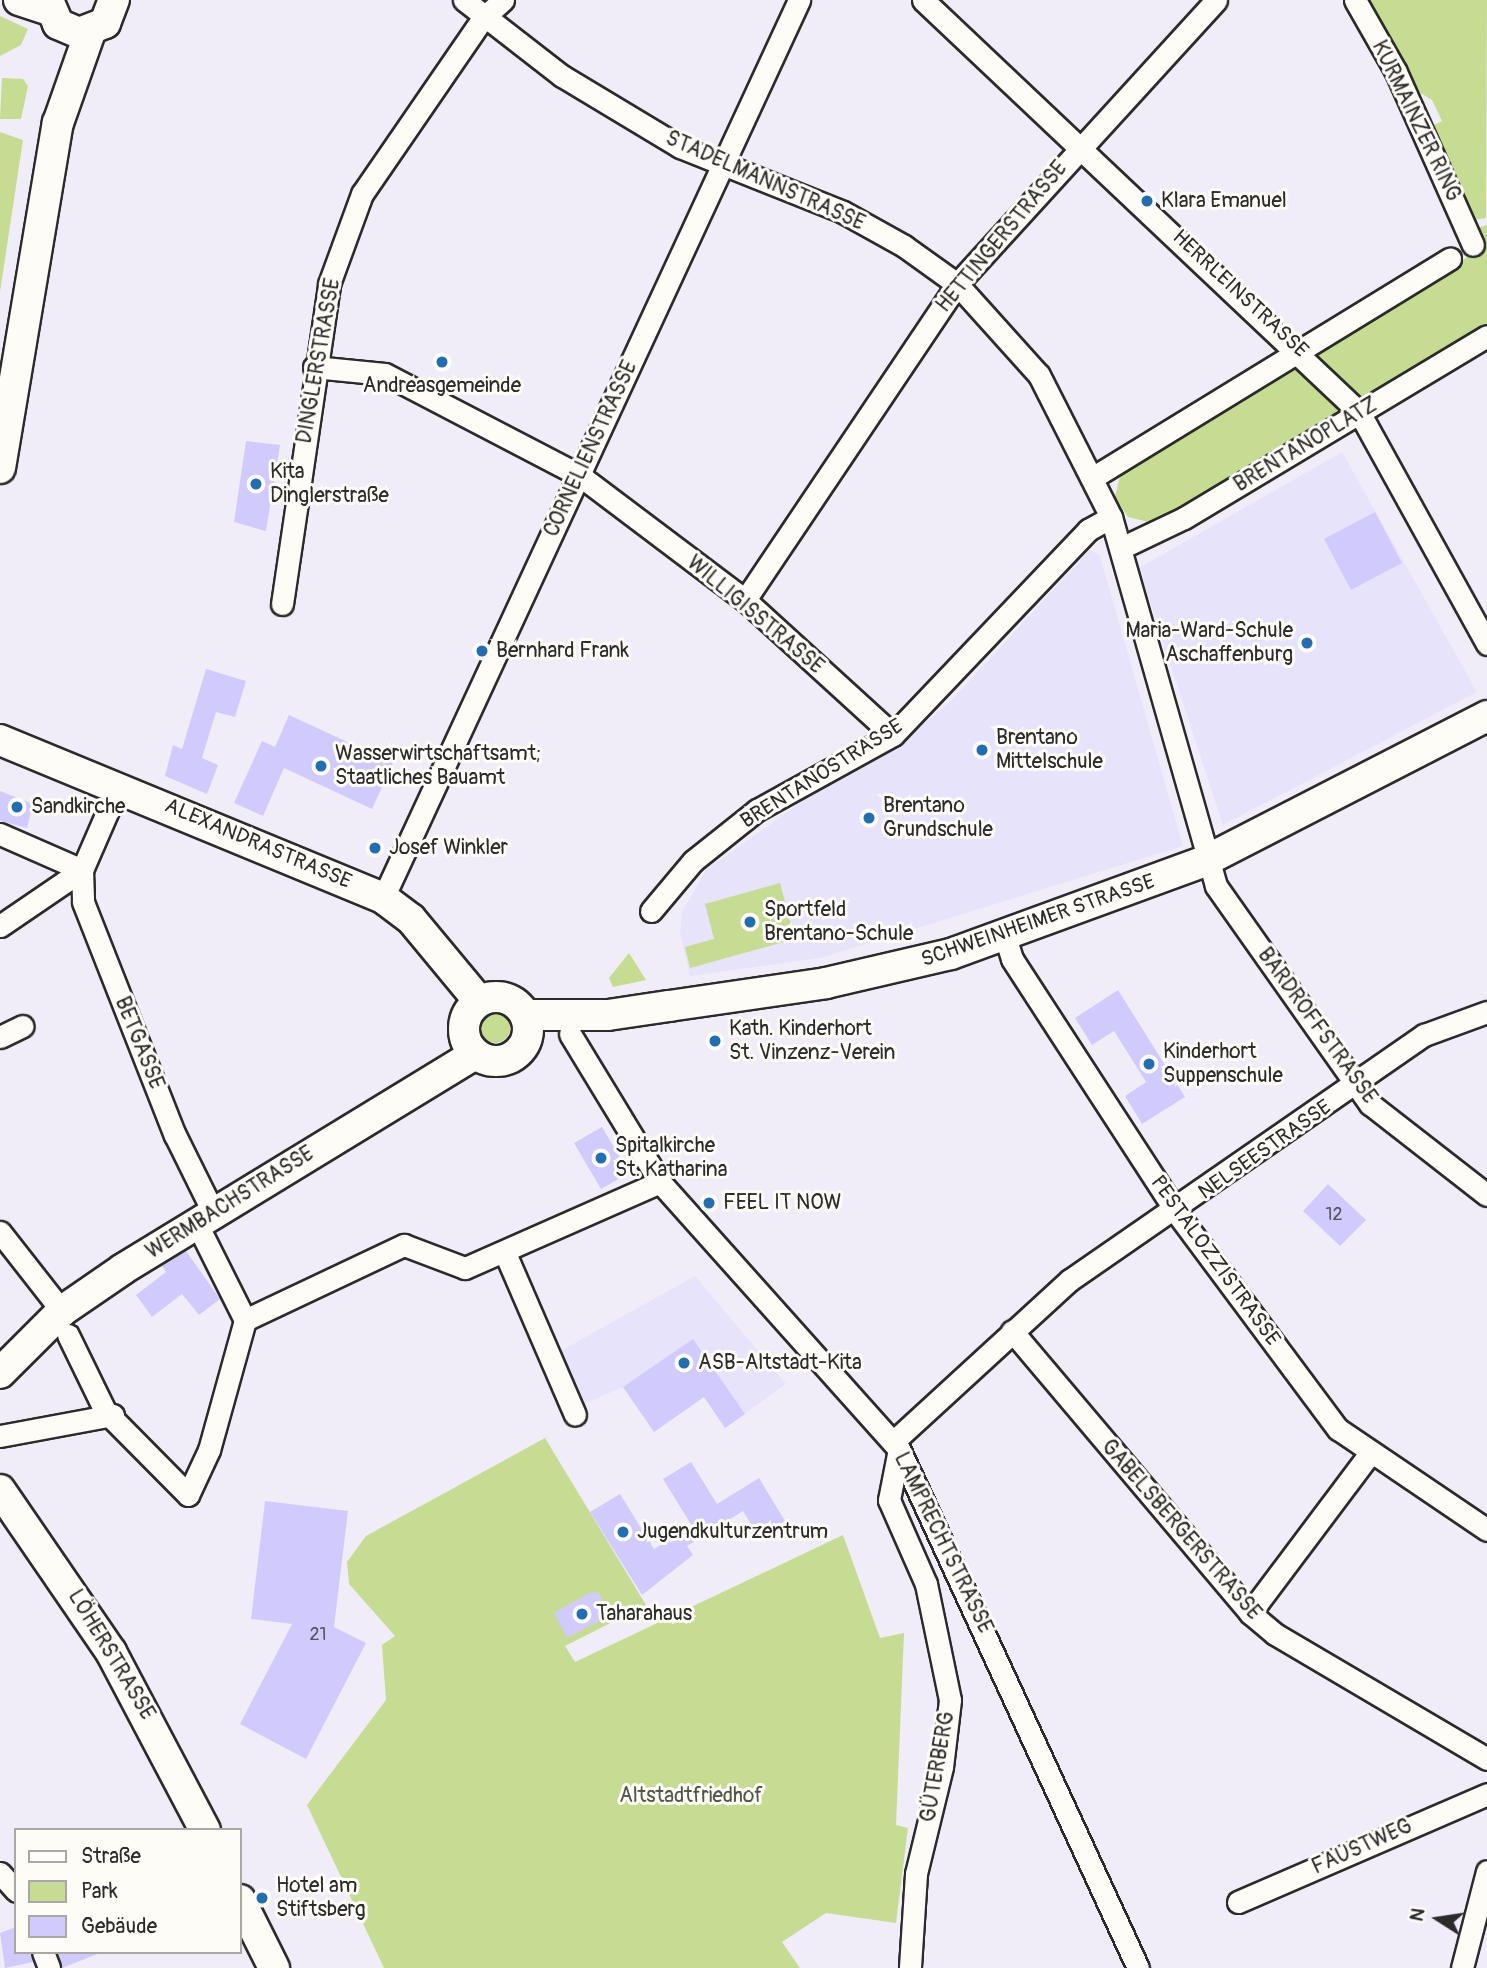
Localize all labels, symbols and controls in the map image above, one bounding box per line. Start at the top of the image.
street label: KURMAINZER RING [1366,36,1466,206]
street label: STADELMANNSTRASSE [662,126,868,236]
street label: HETTINGERSTRASSE [931,156,1073,318]
place label: Klara Emanuel [1161,188,1287,214]
marker: Klara Emanuel [1139,193,1155,209]
street label: HERRLEINSTRASSE [1167,225,1313,363]
street label: DINGLERSTRASSE [292,276,346,446]
marker: Andreasgemeinde [434,354,450,370]
street label: CORNELIENSTRASSE [539,357,643,541]
place label: Andreasgemeinde [363,373,521,399]
street label: BRENTANOPLATZ [1230,392,1382,498]
place label: Kita Dinglerstraße [270,459,389,509]
marker: Kita Dinglerstraße [248,476,264,492]
street label: WILLIGISSTRASSE [682,551,828,679]
place label: Maria-Ward-Schule Aschaffenburg [1125,618,1293,668]
marker: Maria-Ward-Schule Aschaffenburg [1299,635,1315,651]
place label: Bernhard Frank [496,638,629,664]
marker: Bernhard Frank [474,643,490,659]
street label: BRENTANOSTRASSE [736,714,908,834]
place label: Brentano Mittelschule [996,725,1103,775]
place label: Wasserwirtschaftsamt; Staatliches Bauamt [335,741,542,791]
marker: Brentano Mittelschule [974,742,990,758]
marker: Wasserwirtschaftsamt; Staatliches Bauamt [313,758,329,774]
street label: ALEXANDRASTRASSE [161,793,355,895]
place label: Brentano Grundschule [883,793,993,843]
place label: Sandkirche [31,794,125,820]
marker: Sandkirche [9,799,25,815]
marker: Brentano Grundschule [861,810,877,826]
place label: Josef Winkler [389,835,508,861]
marker: Josef Winkler [367,840,383,856]
street label: SCHWEINHEIMER STRASSE [918,869,1158,973]
place label: Sportfeld Brentano-Schule [764,897,913,947]
marker: Sportfeld Brentano-Schule [742,914,758,930]
street label: BARDROFFSTRASSE [1252,943,1382,1109]
street label: BETGASSE [109,993,169,1093]
place label: Kath. Kinderhort St. Vinzenz-Verein [729,1016,895,1066]
marker: Kath. Kinderhort St. Vinzenz-Verein [707,1033,723,1049]
place label: Kinderhort Suppenschule [1163,1039,1283,1089]
marker: Kinderhort Suppenschule [1141,1056,1157,1072]
street label: NELSEESTRASSE [1194,1095,1336,1205]
place label: Spitalkirche St. Katharina [615,1133,727,1183]
street label: WERMBACHSTRASSE [141,1141,319,1265]
marker: Spitalkirche St. Katharina [593,1150,609,1166]
street label: PESTALOZZISTRASSE [1145,1171,1285,1351]
place label: FEEL IT NOW [723,1190,841,1216]
marker: FEEL IT NOW [701,1195,717,1211]
house number: 12 [1325,1204,1343,1226]
place label: ASB-Altstadt-Kita [698,1350,862,1376]
marker: ASB-Altstadt-Kita [676,1355,692,1371]
street label: GABELSBERGERSTRASSE [1096,1435,1266,1625]
street label: LAMPRECHTSTRASSE [888,1448,998,1638]
place label: Jugendkulturzentrum [637,1519,828,1545]
marker: Jugendkulturzentrum [615,1524,631,1540]
street label: LÖHERSTRASSE [62,1585,160,1725]
place label: Taharahaus [596,1601,692,1627]
marker: Taharahaus [574,1606,590,1622]
house number: 21 [309,1624,327,1646]
street label: GÜTERBERG [916,1710,960,1824]
park label: Altstadtfriedhof [619,1783,763,1809]
street label: FAUSTWEG [1308,1814,1416,1880]
legend [14,1828,242,1954]
text: Straße [81,1843,141,1870]
place label: Hotel am Stiftsberg [276,1873,366,1923]
text: Park [81,1878,118,1905]
north arrow [1403,1884,1473,1954]
marker: Hotel am Stiftsberg [254,1890,270,1906]
text: N [1404,1906,1431,1923]
text: Gebäude [81,1913,157,1940]

